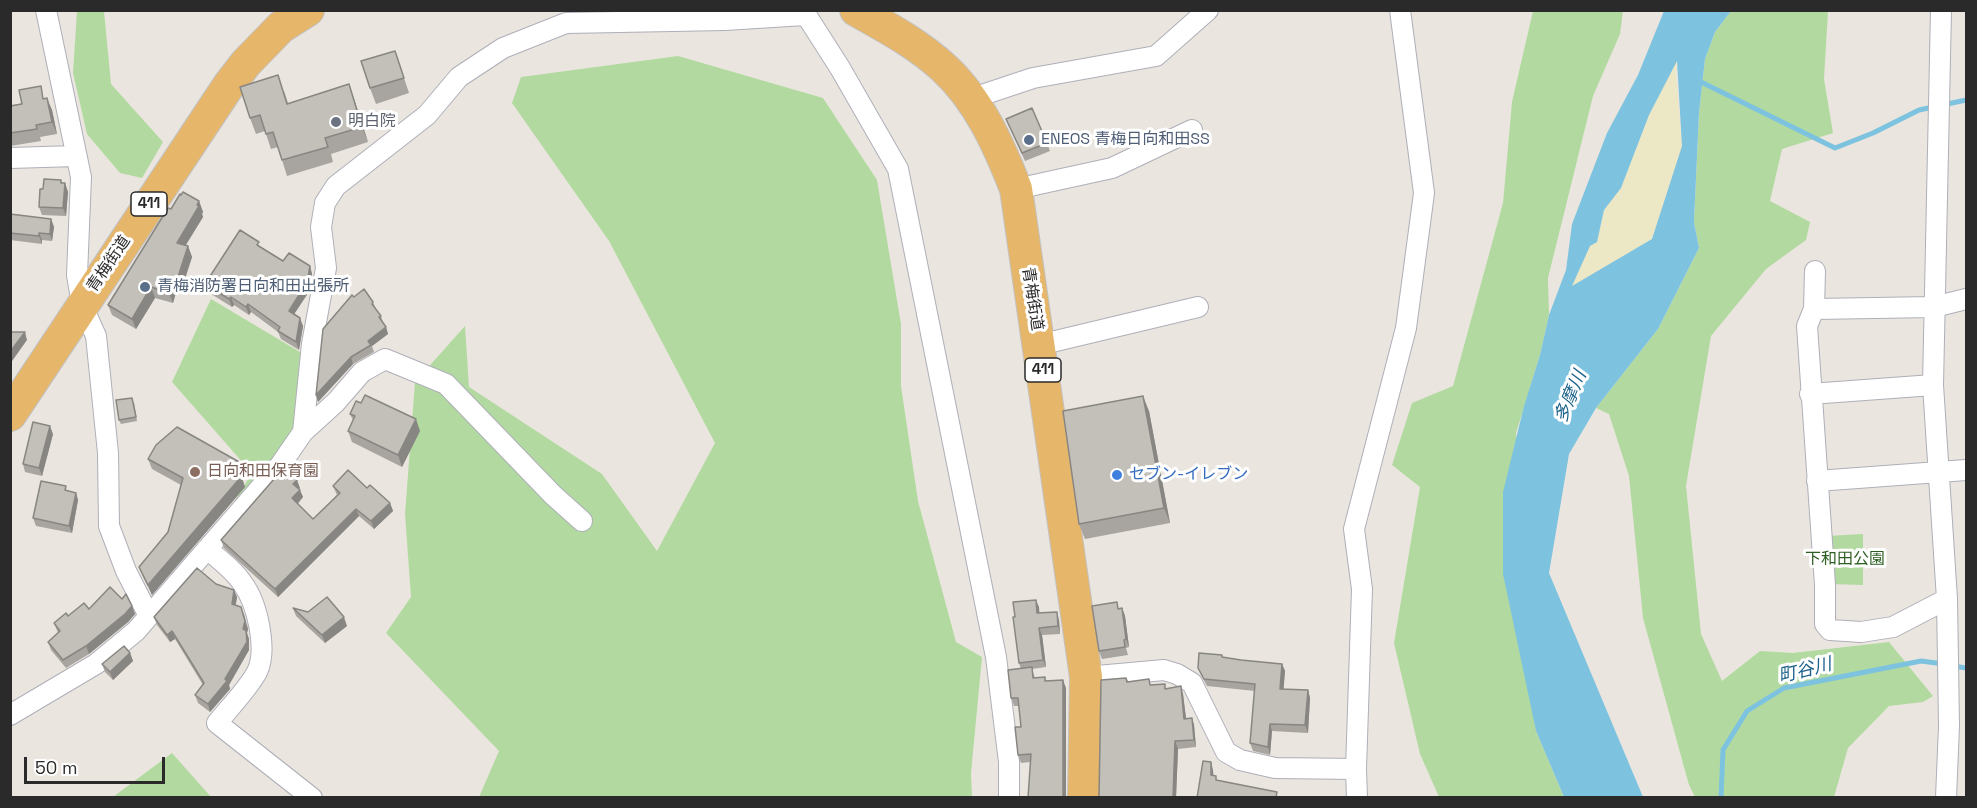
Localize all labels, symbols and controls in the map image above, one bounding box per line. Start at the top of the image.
place label: 明白院 [348,112,396,132]
marker: 明白院 [329,115,343,129]
place label: ENEOS 青梅日向和田SS [1041,130,1210,150]
marker: ENEOS 青梅日向和田SS [1022,133,1036,147]
road number: 411 [131,192,167,216]
street label: 青梅街道 [83,232,135,296]
street label: 青梅街道 [1018,266,1046,332]
place label: 青梅消防署日向和田出張所 [157,277,349,297]
marker: 青梅消防署日向和田出張所 [138,280,152,294]
road number: 411 [1025,358,1061,382]
water label: 多摩川 [1551,368,1591,426]
place label: 日向和田保育園 [207,462,319,482]
marker: 日向和田保育園 [188,465,202,479]
place label: セブン-イレブン [1129,465,1248,485]
marker: セブン-イレブン [1110,468,1124,482]
park label: 下和田公園 [1805,550,1885,570]
water label: 町谷川 [1776,654,1834,688]
scale bar [27,745,168,783]
text: 50 m [35,756,77,779]

